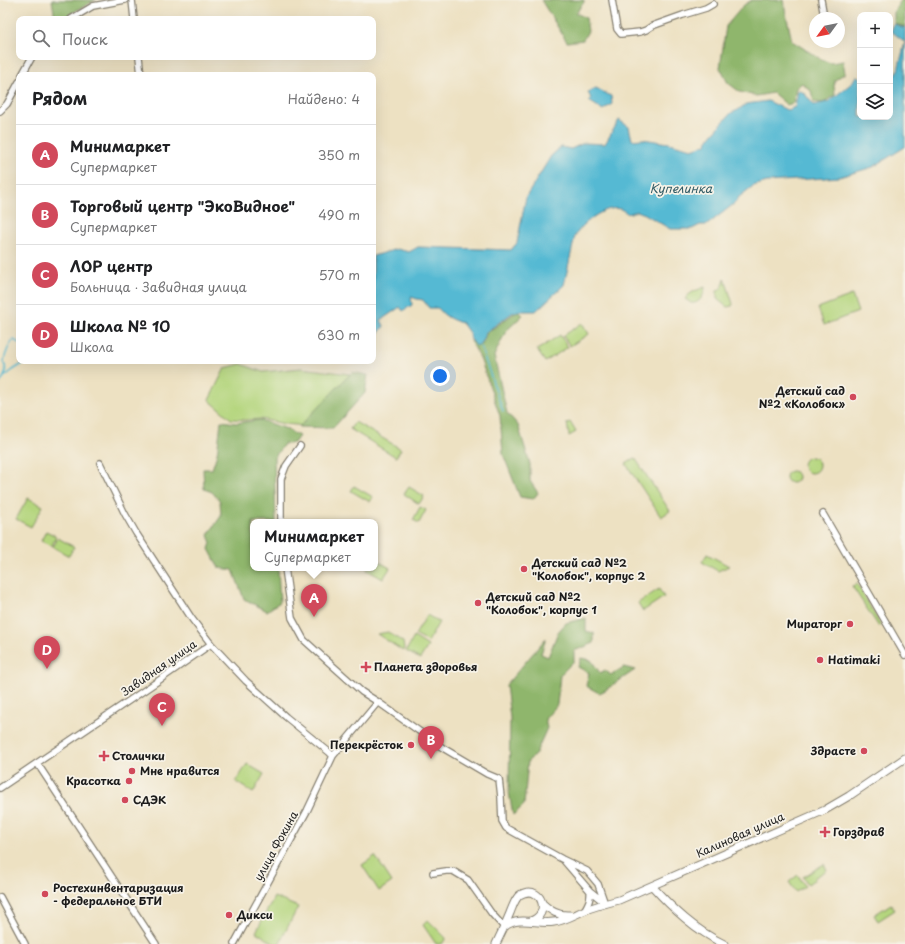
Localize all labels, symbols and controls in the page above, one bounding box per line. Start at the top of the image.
north arrow [809,12,845,48]
map controls [857,12,893,120]
button: + [857,12,893,48]
search box [16,16,376,60]
icon: search [30,27,52,49]
text: Поиск [62,27,108,50]
button: − [857,48,893,84]
button: layers [857,84,893,120]
text: Рядом [32,85,87,111]
text: Найдено: 4 [288,89,360,108]
text: Минимаркет [70,134,170,157]
text: A [40,145,50,164]
text: 350 m [318,145,360,164]
text: Супермаркет [70,157,157,176]
water label: Купелинка [650,179,713,197]
text: Торговый центр "ЭкоВидное" [70,194,295,217]
text: B [41,205,49,224]
text: 490 m [318,205,360,224]
text: Супермаркет [70,217,157,236]
text: ЛОР центр [70,254,153,277]
text: C [40,265,50,284]
text: 570 m [319,265,360,284]
text: Больница · Завидная улица [70,277,247,296]
text: Школа № 10 [70,314,170,337]
text: D [40,325,50,344]
text: 630 m [317,325,360,344]
text: Школа [70,337,114,356]
your location [430,366,450,386]
place label: Детский сад №2 «Колобок» [759,382,845,412]
marker: Детский сад №2 «Колобок» [848,392,858,402]
popup [250,519,378,571]
text: Минимаркет [264,524,364,547]
text: Супермаркет [264,547,351,566]
place label: Детский сад №2 "Колобок", корпус 2 [531,554,646,584]
marker: Детский сад №2 "Колобок", корпус 2 [519,564,529,574]
pin: A [301,584,327,617]
place label: Детский сад №2 "Колобок", корпус 1 [485,588,597,618]
marker: Детский сад №2 "Колобок", корпус 1 [473,598,483,608]
place label: Мираторг [787,615,843,632]
marker: Мираторг [845,619,855,629]
street label: Завидная улица [118,635,200,700]
pin: D [34,636,60,669]
place label: Hatimaki [828,651,880,668]
marker: Hatimaki [815,655,825,665]
place label: Планета здоровья [374,658,478,675]
marker: Планета здоровья [361,662,371,672]
pin: C [149,693,175,726]
pin: B [418,726,444,759]
place label: Перекрёсток [330,736,404,753]
marker: Перекрёсток [406,740,416,750]
place label: Здрасте [810,742,856,759]
marker: Здрасте [859,746,869,756]
place label: Столички [112,747,165,764]
marker: Столички [99,751,109,761]
place label: Мне нравится [140,762,220,779]
marker: Мне нравится [127,766,137,776]
place label: Красотка [66,772,121,789]
marker: Красотка [124,776,134,786]
place label: СДЭК [133,791,166,808]
marker: СДЭК [120,795,130,805]
street label: Калиновая улица [693,807,787,862]
street label: улица Фокина [249,808,302,884]
place label: Горздрав [833,823,885,840]
marker: Горздрав [820,827,830,837]
place label: Ростехинвентаризация - федеральное БТИ [53,879,184,909]
marker: Ростехинвентаризация - федеральное БТИ [40,889,50,899]
place label: Дикси [236,906,273,923]
marker: Дикси [224,910,234,920]

